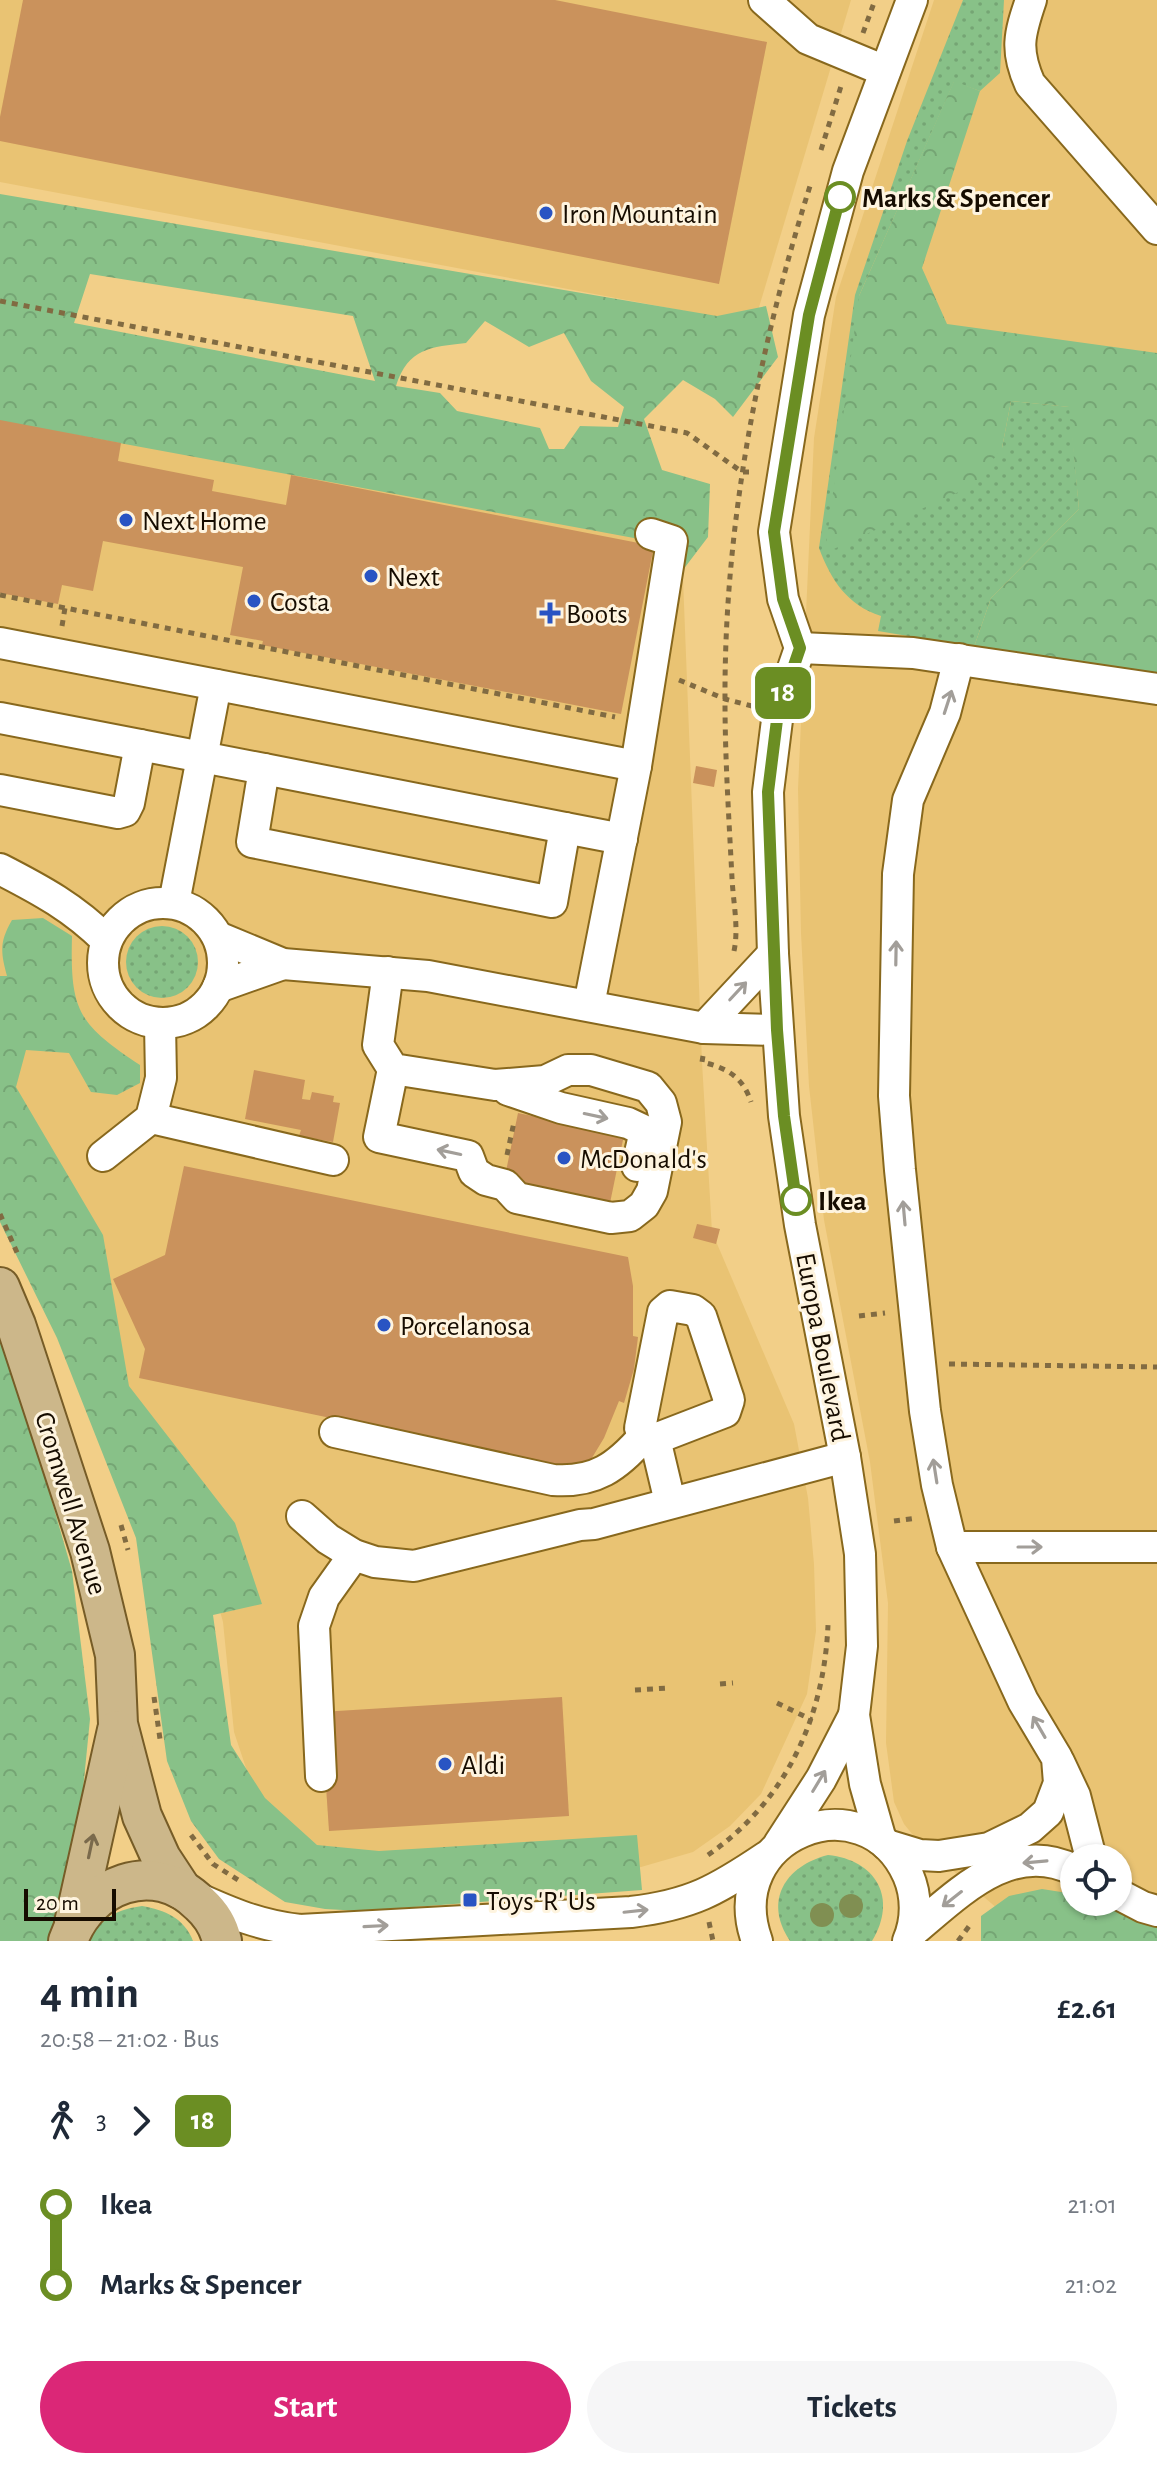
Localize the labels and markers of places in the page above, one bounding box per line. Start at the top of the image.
marker: Marks & Spencer [825,182,855,212]
place label: Marks & Spencer [862,185,1050,213]
place label: Iron Mountain [562,201,718,229]
marker: Iron Mountain [537,204,555,222]
place label: Next Home [142,508,267,536]
marker: Next Home [117,511,135,529]
place label: Next [387,564,440,592]
marker: Next [362,567,380,585]
place label: Costa [270,589,330,617]
marker: Costa [245,592,263,610]
place label: Boots [566,601,628,629]
marker: Boots [541,604,559,622]
place label: McDonald's [580,1146,707,1174]
marker: McDonald's [555,1149,573,1167]
marker: Ikea [781,1185,811,1215]
place label: Ikea [818,1188,867,1216]
place label: Porcelanosa [400,1313,531,1341]
marker: Porcelanosa [375,1316,393,1334]
place label: Aldi [461,1752,505,1780]
marker: Aldi [436,1755,454,1773]
place label: Toys 'R' Us [486,1888,596,1916]
marker: Toys 'R' Us [461,1891,479,1909]

